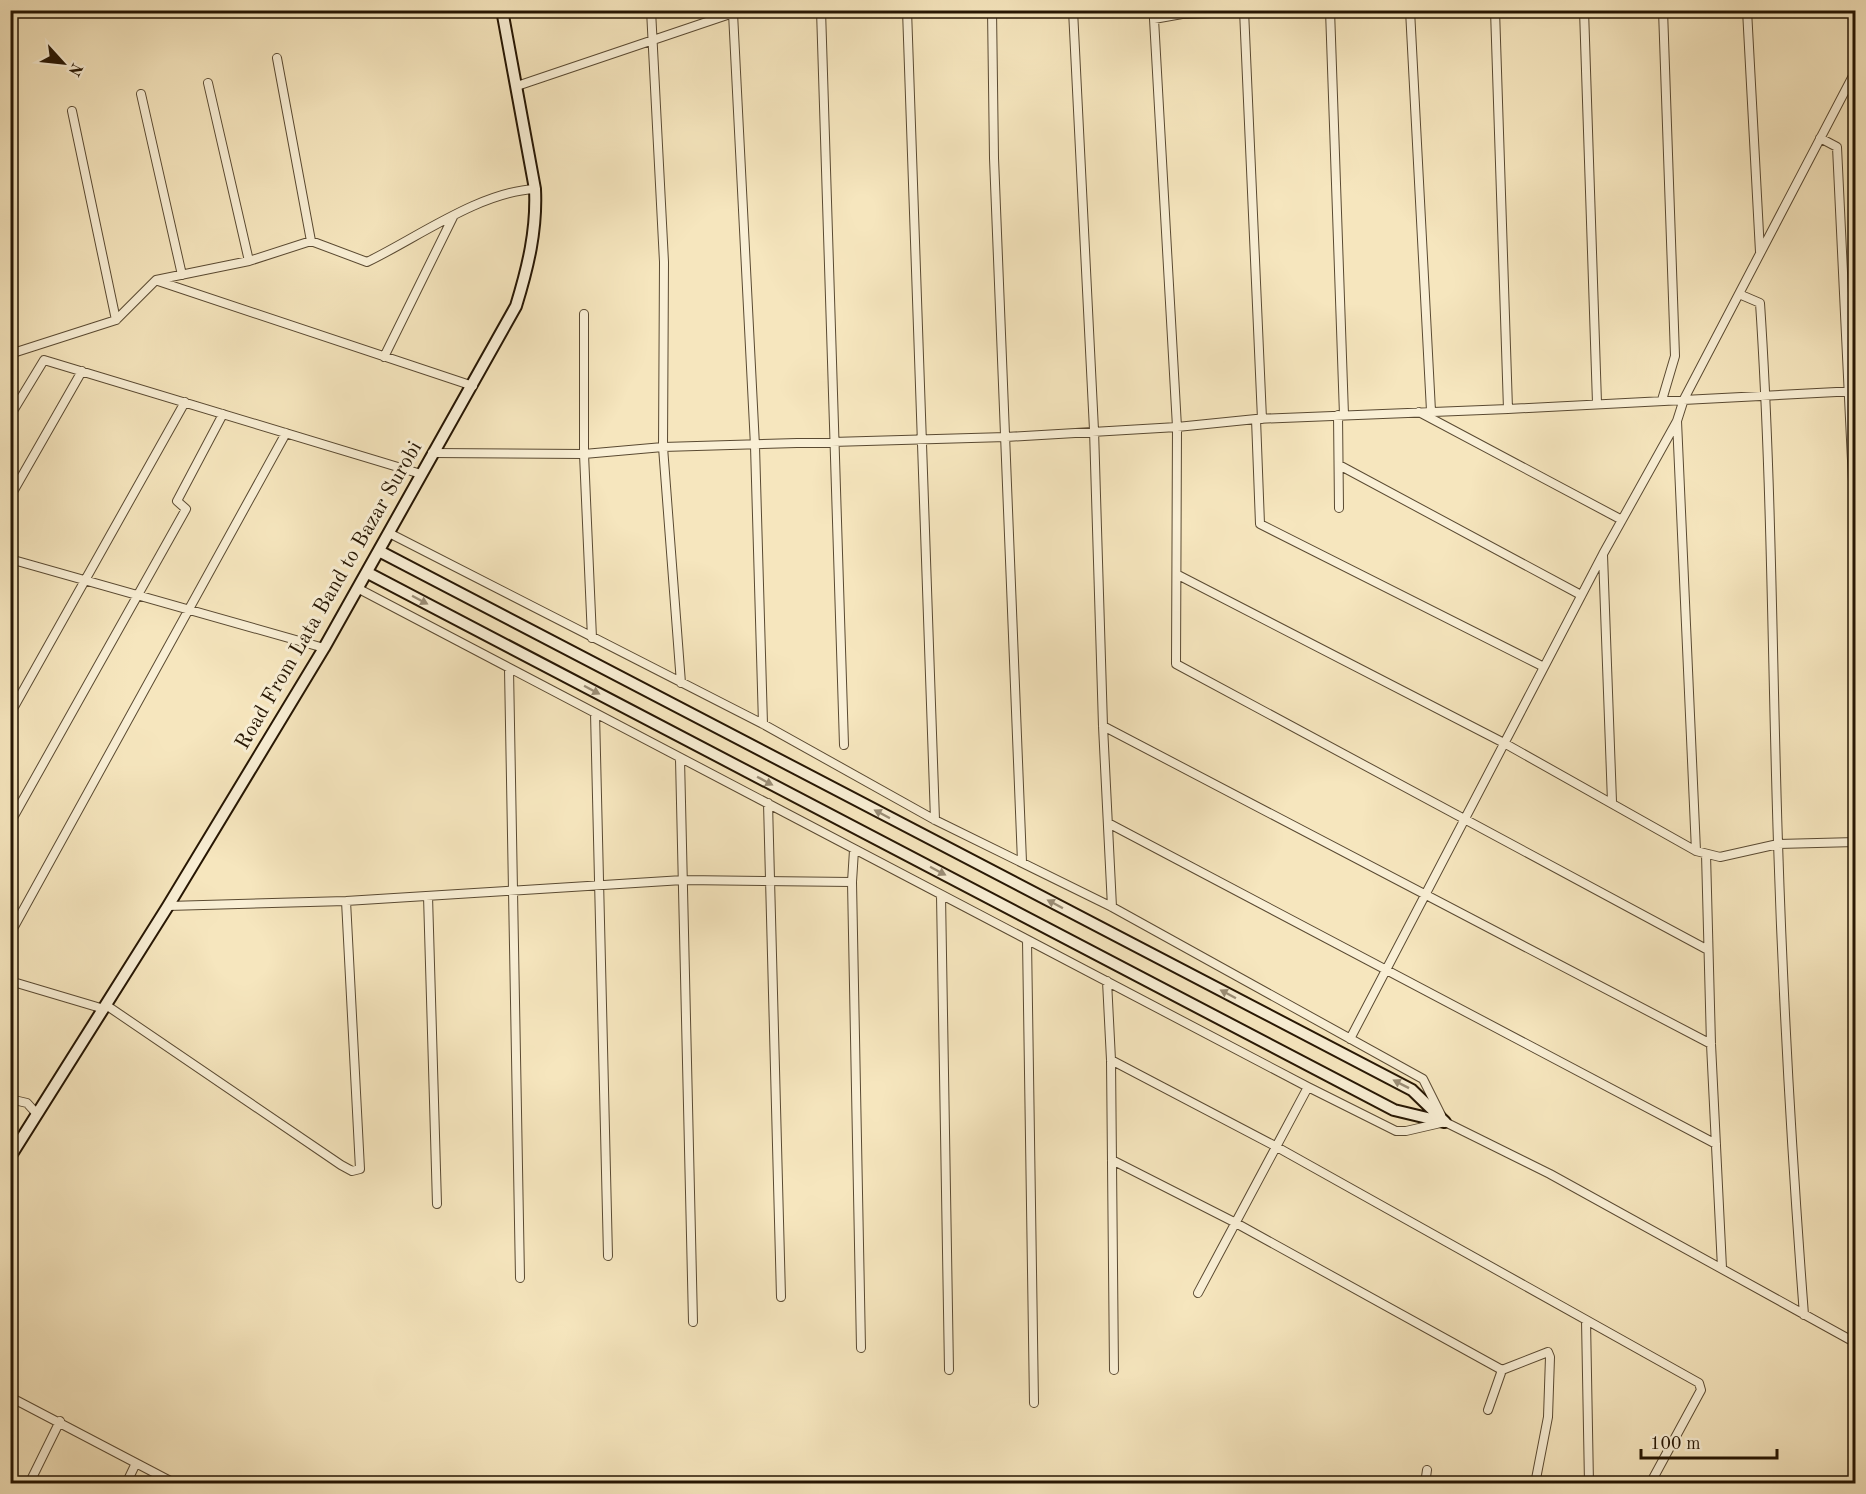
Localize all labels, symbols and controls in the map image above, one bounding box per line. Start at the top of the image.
north arrow [33,33,93,93]
text: N [64,60,84,79]
street label: Road From Lata Band to Bazar Surobi [232,438,426,753]
one-way arrow [411,595,428,605]
one-way arrow [584,685,601,695]
one-way arrow [757,776,774,786]
one-way arrow [874,809,891,819]
one-way arrow [930,866,947,876]
one-way arrow [1046,899,1063,909]
one-way arrow [1219,989,1236,999]
one-way arrow [1392,1079,1409,1089]
scale bar [1641,1422,1778,1460]
text: 100 m [1650,1435,1701,1453]

